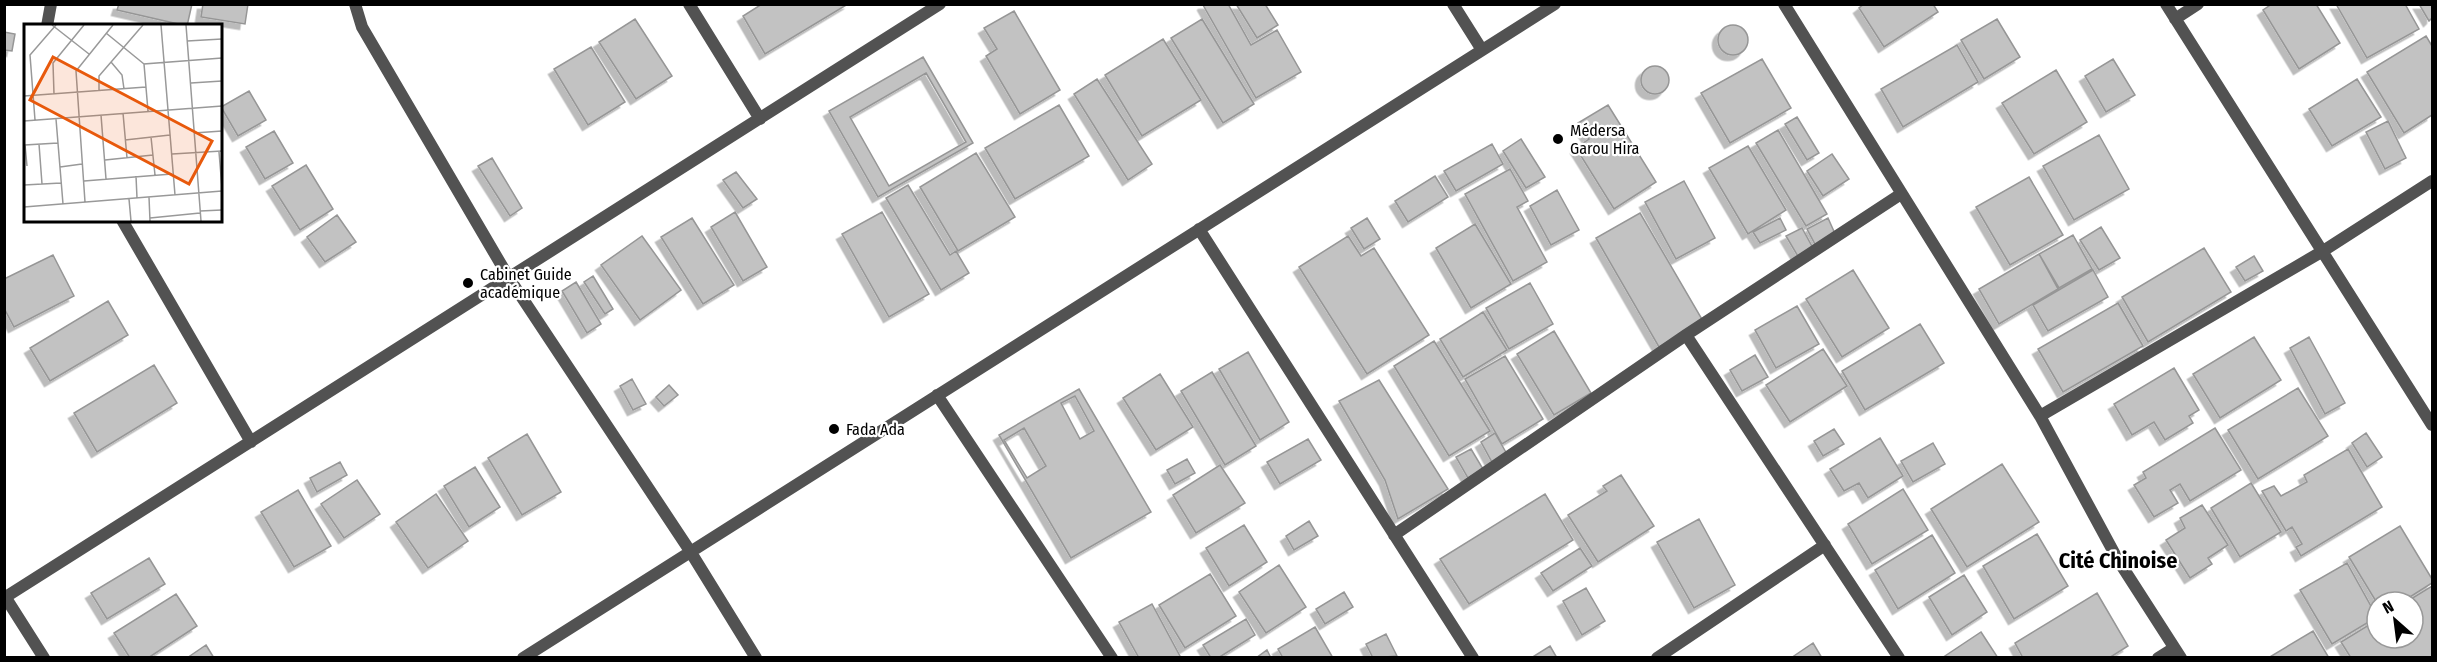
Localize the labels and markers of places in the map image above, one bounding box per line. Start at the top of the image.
place label: Médersa Garou Hira [1570,121,1640,158]
marker: Médersa Garou Hira [1551,132,1565,146]
place label: Cabinet Guide académique [480,265,572,302]
marker: Cabinet Guide académique [461,276,475,290]
place label: Fada Ada [846,420,905,439]
marker: Fada Ada [827,422,841,436]

